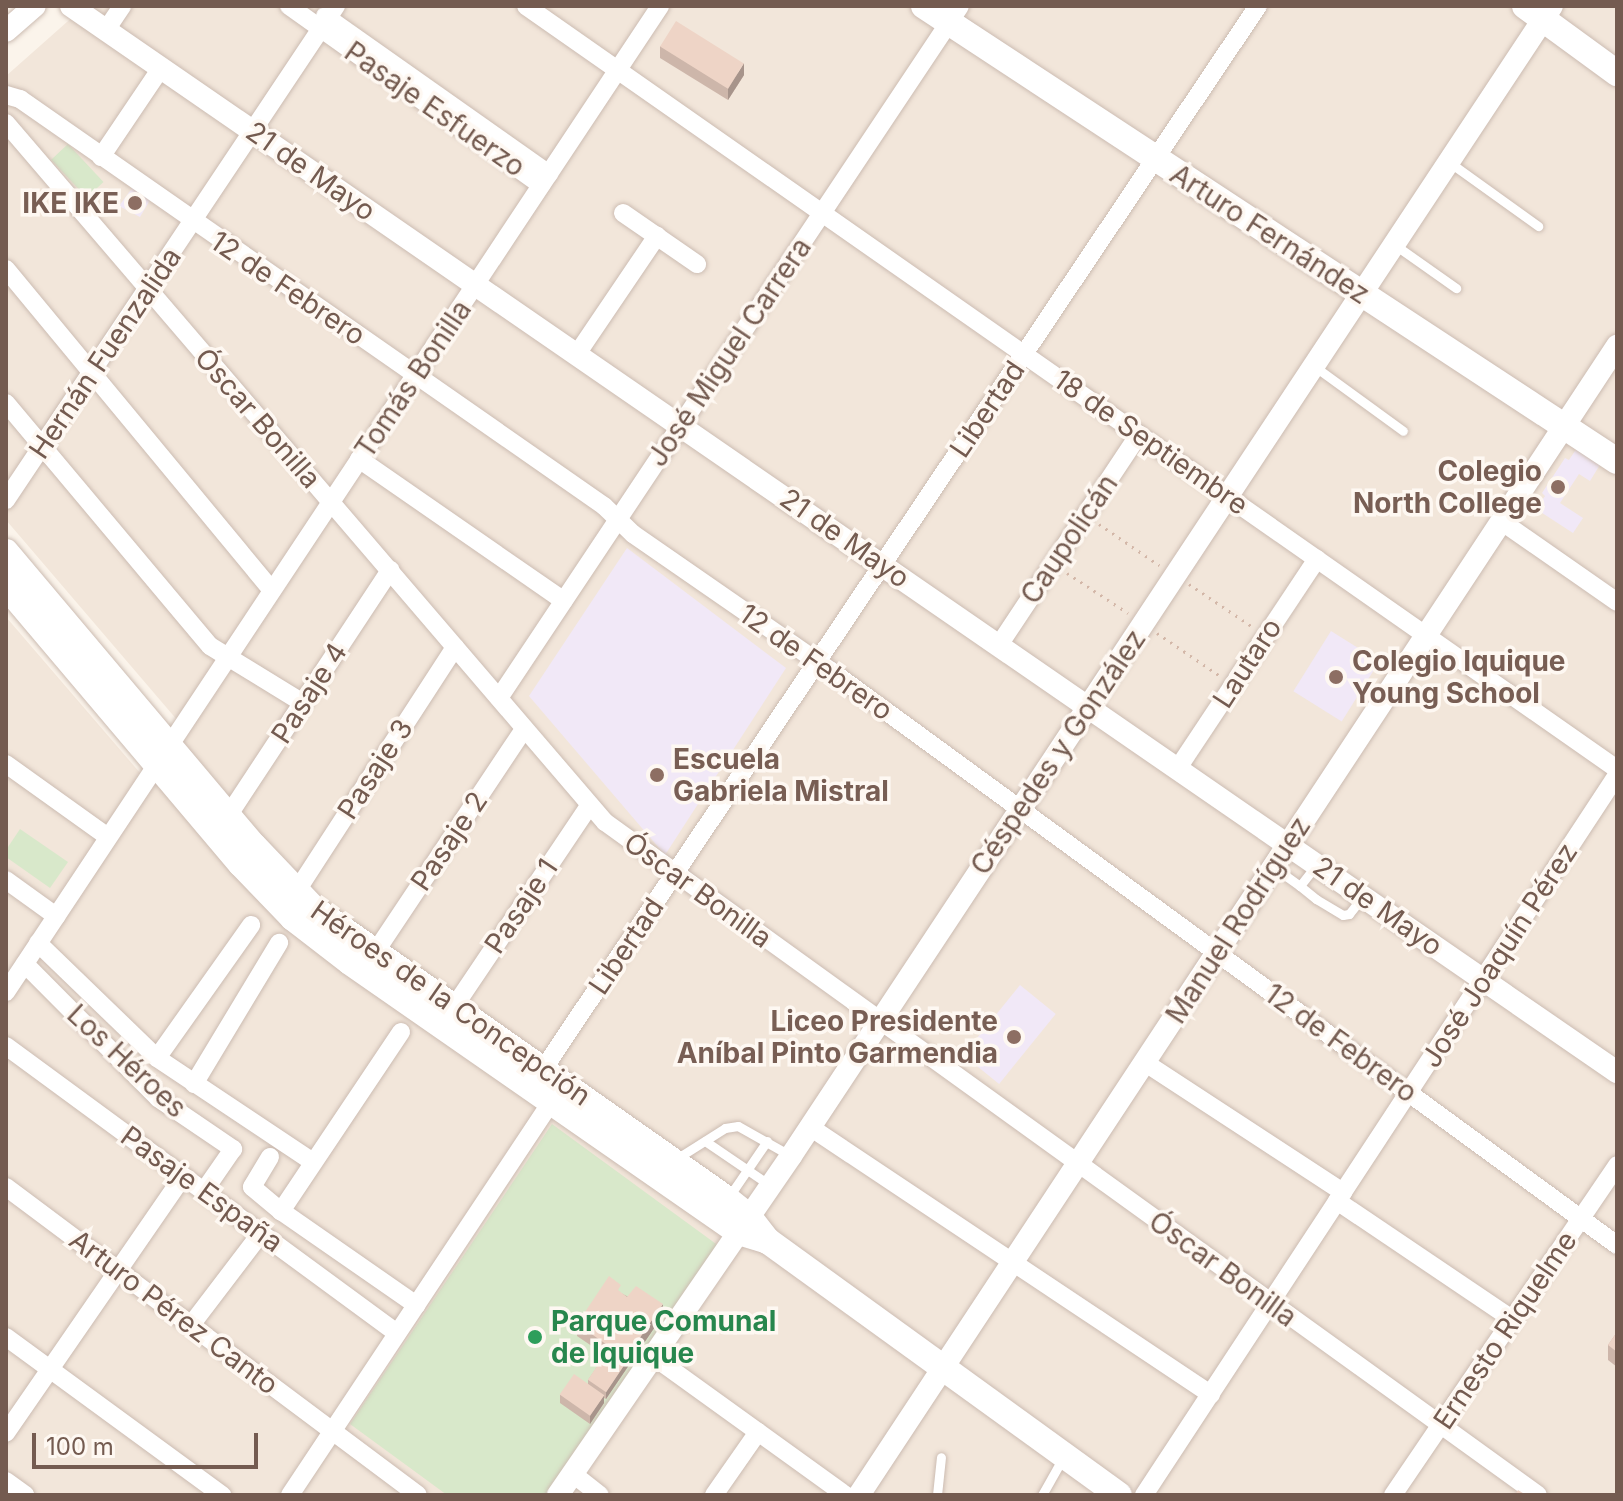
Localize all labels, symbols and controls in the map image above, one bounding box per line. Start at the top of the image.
street label: Pasaje Esfuerzo [338,34,532,184]
street label: 21 de Mayo [240,114,382,228]
street label: Arturo Fernández [1164,157,1376,311]
place label: IKE IKE [22,186,119,220]
marker: IKE IKE [126,194,144,212]
street label: 12 de Febrero [204,224,372,352]
street label: José Miguel Carrera [640,231,818,473]
street label: Hernán Fuenzalida [22,241,188,465]
street label: Tomás Bonilla [348,294,478,464]
street label: Óscar Bonilla [188,341,328,495]
street label: Libertad [943,354,1031,464]
street label: 18 de Septiembre [1047,362,1255,522]
place label: Colegio North College [1353,454,1542,520]
street label: Caupolicán [1013,468,1125,610]
marker: Colegio North College [1549,478,1567,496]
street label: 21 de Mayo [774,481,916,595]
street label: 12 de Febrero [733,597,899,727]
street label: Lautaro [1206,612,1288,714]
street label: Céspedes y González [963,623,1153,881]
street label: Pasaje 4 [264,636,354,750]
place label: Colegio Iquique Young School [1352,644,1566,710]
marker: Colegio Iquique Young School [1327,668,1345,686]
street label: Pasaje 3 [330,713,420,825]
place label: Escuela Gabriela Mistral [673,742,889,808]
marker: Escuela Gabriela Mistral [648,766,666,784]
street label: Pasaje 2 [404,785,494,897]
street label: Manuel Rodríguez [1159,810,1317,1030]
street label: Óscar Bonilla [618,825,778,955]
street label: José Joaquín Pérez [1414,836,1584,1074]
street label: 21 de Mayo [1307,849,1449,963]
street label: Pasaje 1 [477,852,565,960]
street label: Libertad [582,891,670,1001]
street label: Héroes de la Concepción [305,893,597,1113]
street label: 12 de Febrero [1258,977,1424,1109]
street label: Los Héroes [61,997,193,1125]
place label: Liceo Presidente Aníbal Pinto Garmendia [677,1004,998,1070]
marker: Liceo Presidente Aníbal Pinto Garmendia [1005,1028,1023,1046]
street label: Pasaje España [114,1119,290,1259]
street label: Óscar Bonilla [1143,1204,1303,1334]
street label: Arturo Pérez Canto [63,1223,285,1401]
street label: Ernesto Riquelme [1426,1225,1584,1435]
place label: Parque Comunal de Iquique [551,1304,776,1370]
marker: Parque Comunal de Iquique [526,1328,544,1346]
scale bar [36,1417,262,1467]
text: 100 m [46,1432,114,1461]

